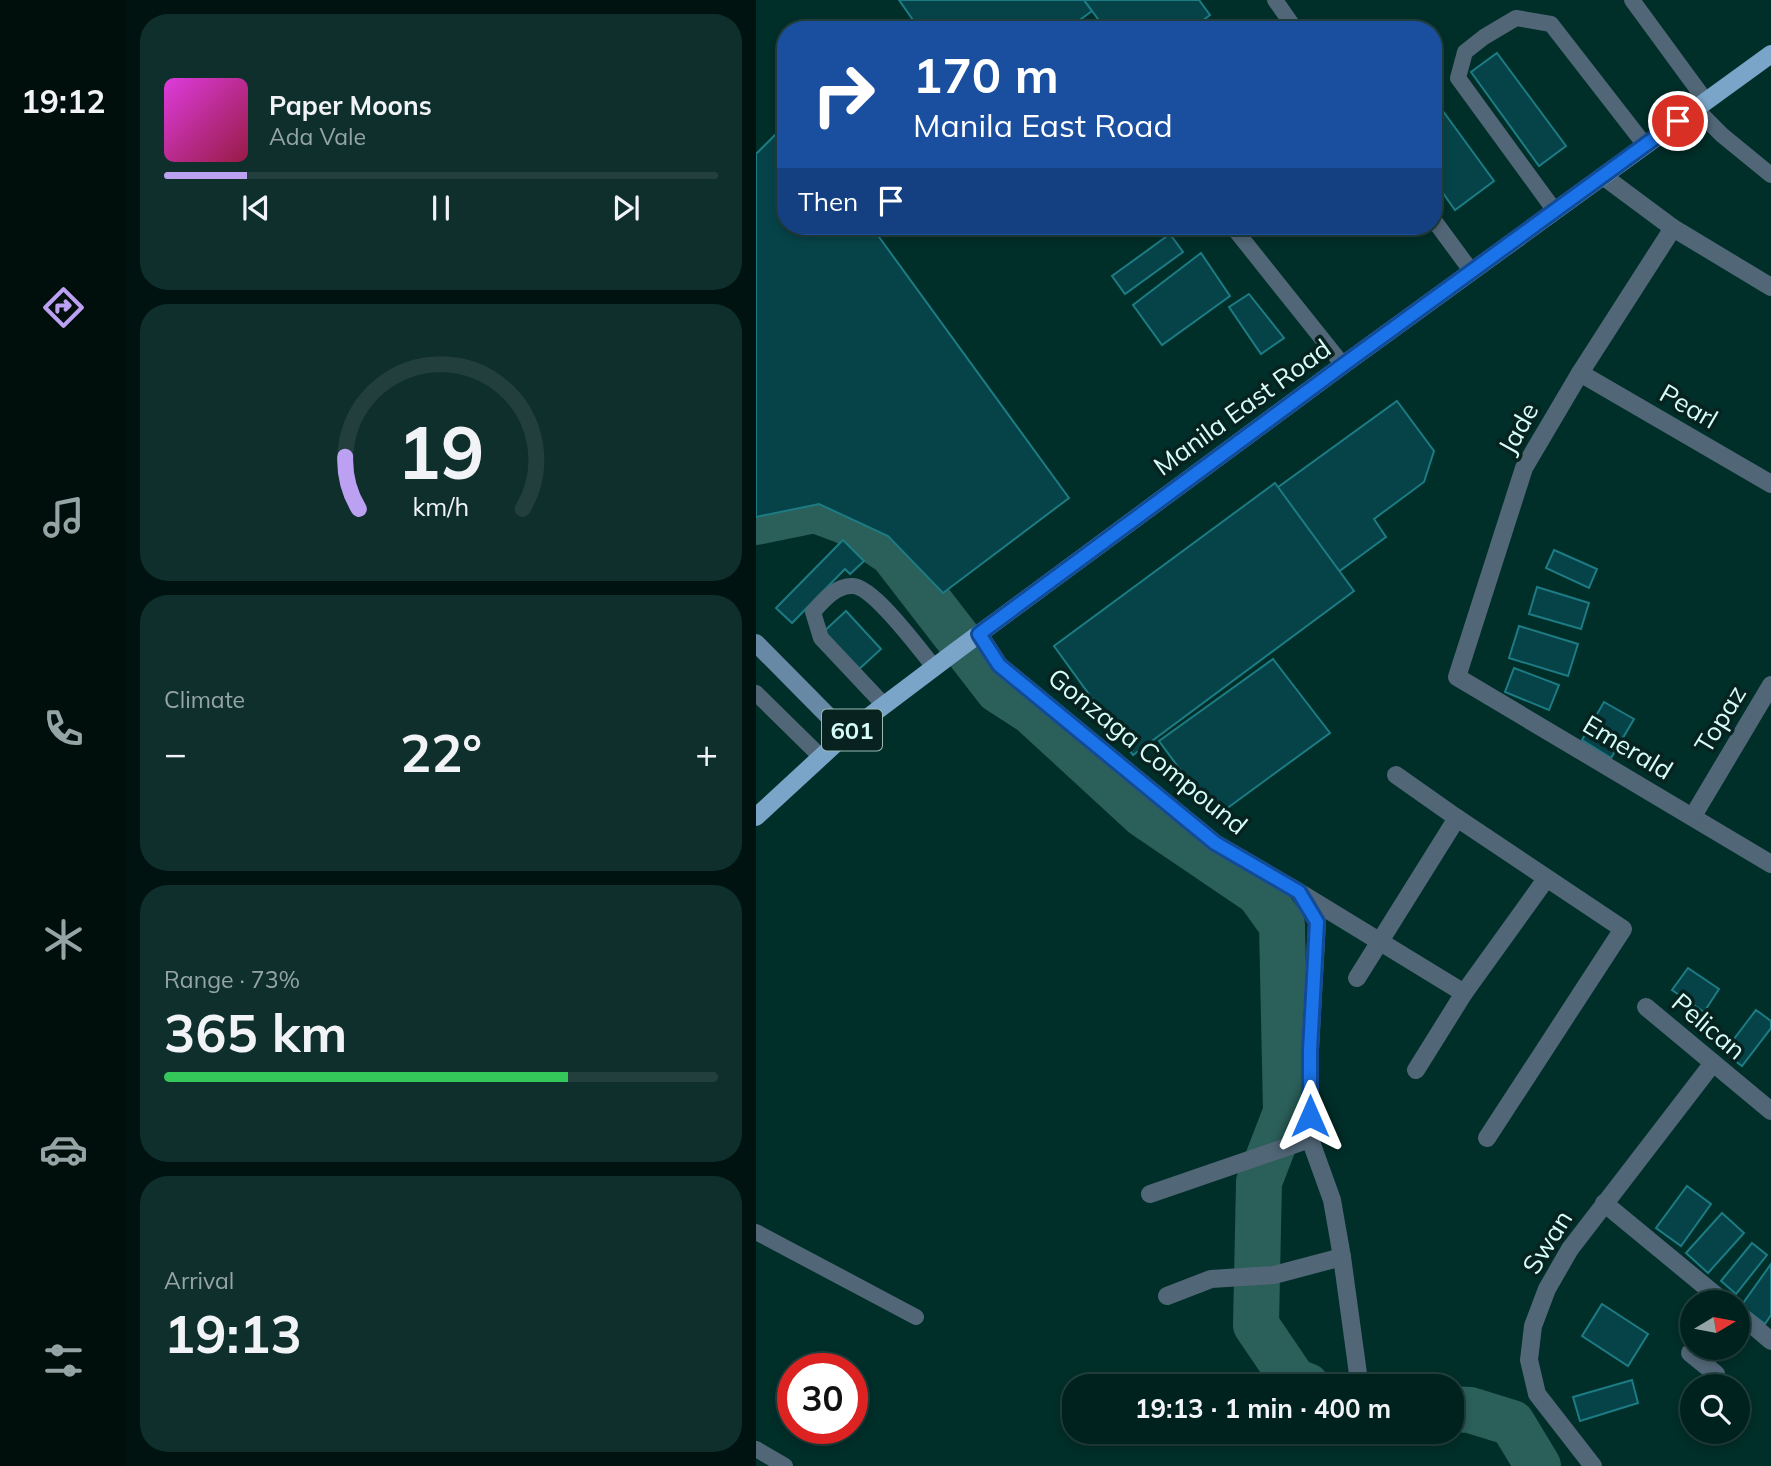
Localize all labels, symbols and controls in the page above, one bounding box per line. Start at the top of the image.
text: 170 m [913,44,1059,105]
icon: right [798,49,889,140]
text: 19:12 [21,81,105,121]
text: Paper Moons [269,89,432,122]
pin [1648,91,1708,151]
icon: arrive [1659,102,1697,140]
text: Manila East Road [913,105,1173,145]
text: Ada Vale [269,122,366,151]
icon: arrive [872,182,910,220]
text: Then [798,185,858,218]
icon: previous [237,189,275,227]
icon: pause [422,189,460,227]
icon: next [607,189,645,227]
icon: directions [39,283,88,332]
street label: Manila East Road [1147,332,1337,482]
street label: Pearl [1654,376,1724,436]
street label: Jade [1491,396,1545,460]
text: 19 [397,406,485,497]
text: km/h [413,490,469,521]
icon: music [39,493,88,542]
street label: Gonzaga Compound [1042,660,1254,842]
street label: Topaz [1687,679,1753,759]
text: Climate [164,685,245,714]
icon: phone [39,704,88,753]
street label: Emerald [1577,707,1679,787]
road number: 601 [822,710,882,750]
text: 22° [400,720,482,785]
text: − [164,729,187,777]
text: + [695,729,718,777]
icon: climate [39,915,88,964]
text: Range · 73% [164,965,300,994]
street label: Pelican [1665,986,1753,1066]
text: 365 km [164,1000,347,1065]
position arrow [1273,1079,1347,1153]
icon: car [39,1125,88,1174]
street label: Swan [1515,1204,1579,1280]
text: Arrival [164,1266,234,1295]
north arrow [1680,1290,1750,1360]
map controls [1680,1290,1750,1444]
text: 19:13 [164,1301,302,1366]
icon: filters [39,1336,88,1385]
speed limit sign: 30 [777,1353,868,1444]
button: search [1680,1374,1750,1444]
text: 19:13 · 1 min · 400 m [1135,1392,1391,1425]

